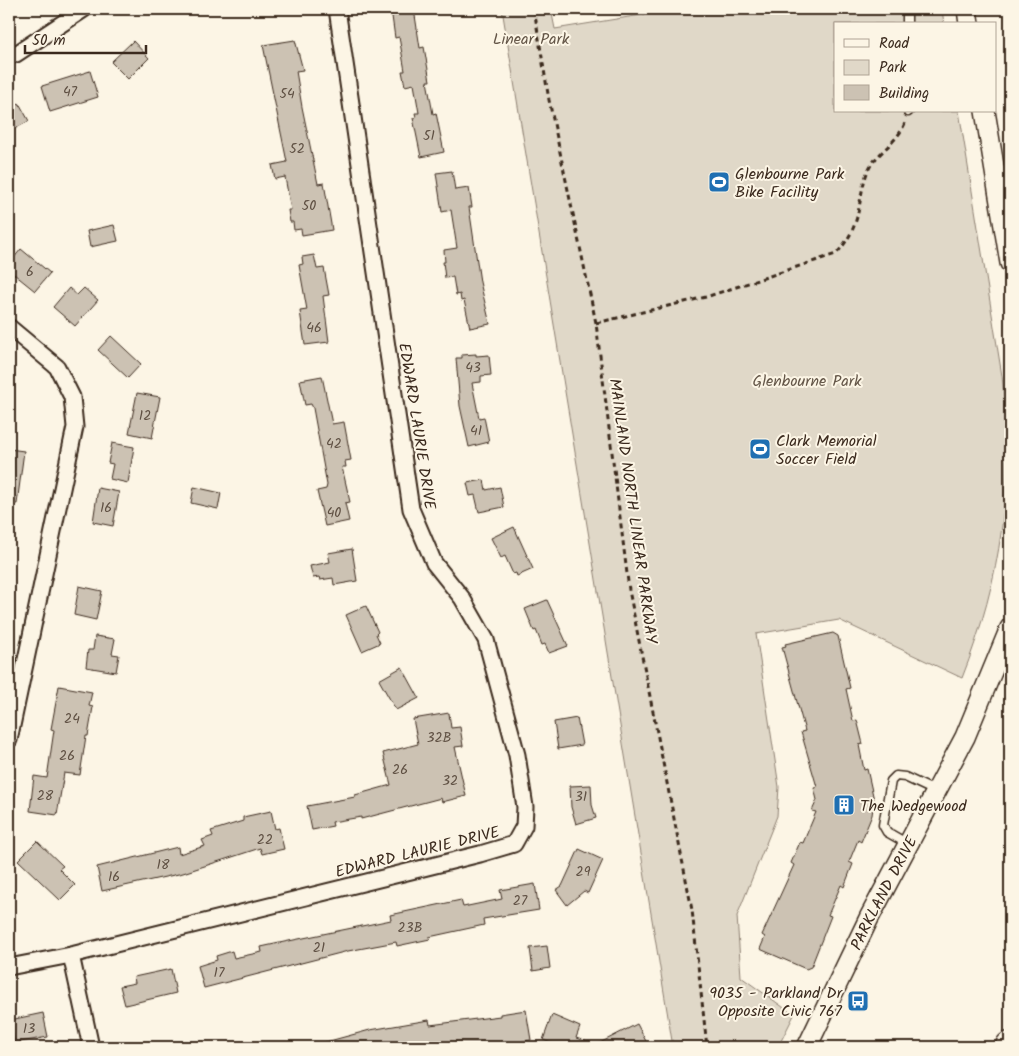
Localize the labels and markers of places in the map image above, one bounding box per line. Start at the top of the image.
place label: Glenbourne Park Bike Facility [735,162,845,205]
sports icon: Glenbourne Park Bike Facility [707,170,731,194]
place label: Clark Memorial Soccer Field [776,429,877,472]
sports icon: Clark Memorial Soccer Field [748,437,772,461]
building icon: The Wedgewood [832,793,856,817]
place label: The Wedgewood [860,794,968,819]
place label: 9035 - Parkland Dr Opposite Civic 767 [709,981,844,1024]
bus stop icon: 9035 - Parkland Dr Opposite Civic 767 [846,989,870,1013]

